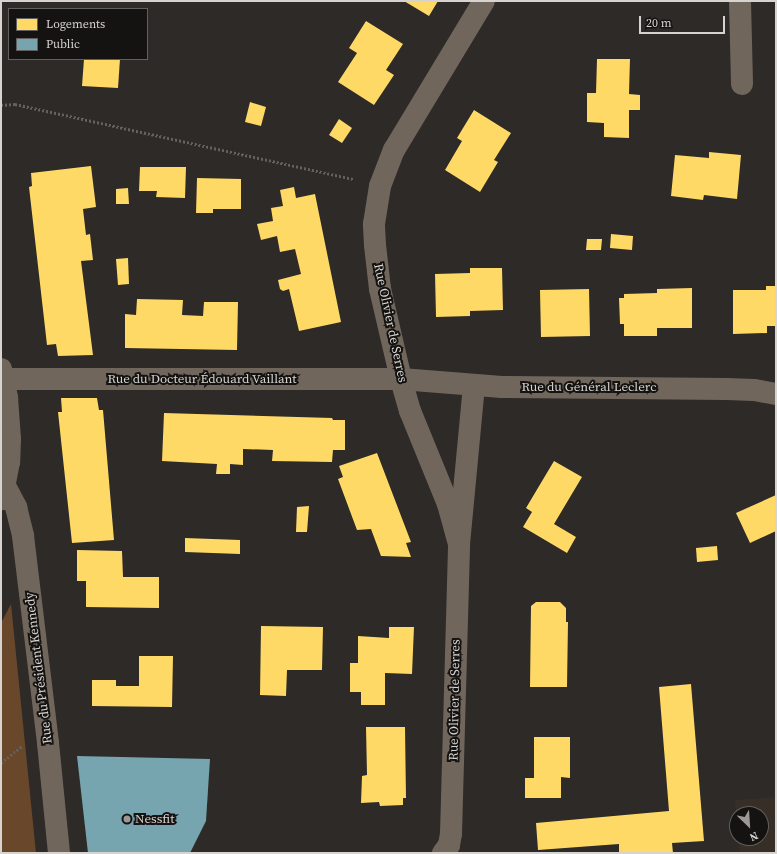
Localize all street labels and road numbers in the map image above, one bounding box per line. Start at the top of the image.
street label: Rue Olivier de Serres [370,262,410,384]
street label: Rue du Docteur Édouard Vaillant [107,371,297,387]
street label: Rue du Général Leclerc [522,379,656,395]
street label: Rue du Président Kennedy [22,591,56,745]
street label: Rue Olivier de Serres [446,639,464,761]

